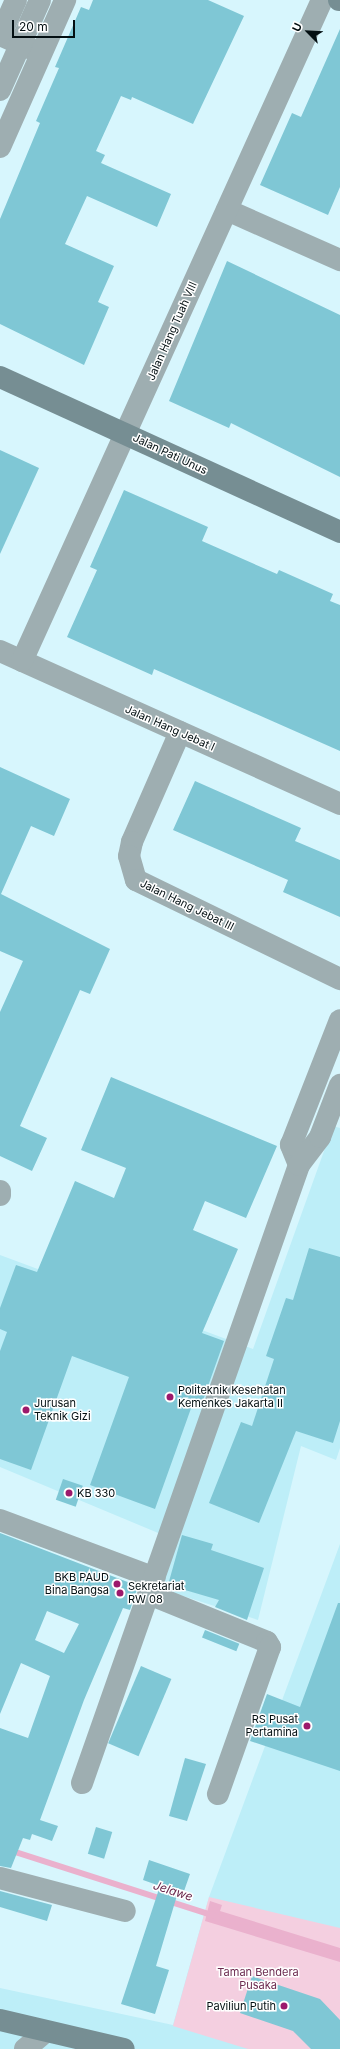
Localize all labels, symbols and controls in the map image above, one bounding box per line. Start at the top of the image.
scale bar [14,12,77,38]
north arrow [288,12,328,52]
text: 20 m [19,19,48,34]
text: U [289,21,305,34]
street label: Jalan Hang Tuah VIII [144,280,200,382]
street label: Jalan Pati Unus [131,431,209,477]
street label: Jalan Hang Jebat I [123,702,217,754]
street label: Jalan Hang Jebat III [138,877,236,933]
place label: Politeknik Kesehatan Kemenkes Jakarta II [178,1384,286,1410]
marker: Politeknik Kesehatan Kemenkes Jakarta II [165,1392,175,1402]
place label: Jurusan Teknik Gizi [34,1397,91,1423]
marker: Jurusan Teknik Gizi [21,1405,31,1415]
place label: KB 330 [77,1486,115,1500]
marker: KB 330 [64,1488,74,1498]
place label: BKB PAUD Bina Bangsa [45,1571,109,1597]
marker: BKB PAUD Bina Bangsa [112,1579,122,1589]
place label: Sekretariat RW 08 [128,1580,184,1606]
marker: Sekretariat RW 08 [115,1588,125,1598]
place label: RS Pusat Pertamina [246,1713,298,1739]
marker: RS Pusat Pertamina [301,1720,313,1732]
water label: Jelawe [151,1878,195,1904]
park label: Taman Bendera Pusaka [217,1966,299,1992]
place label: Paviliun Putih [206,1999,276,2013]
marker: Paviliun Putih [279,2001,289,2011]

